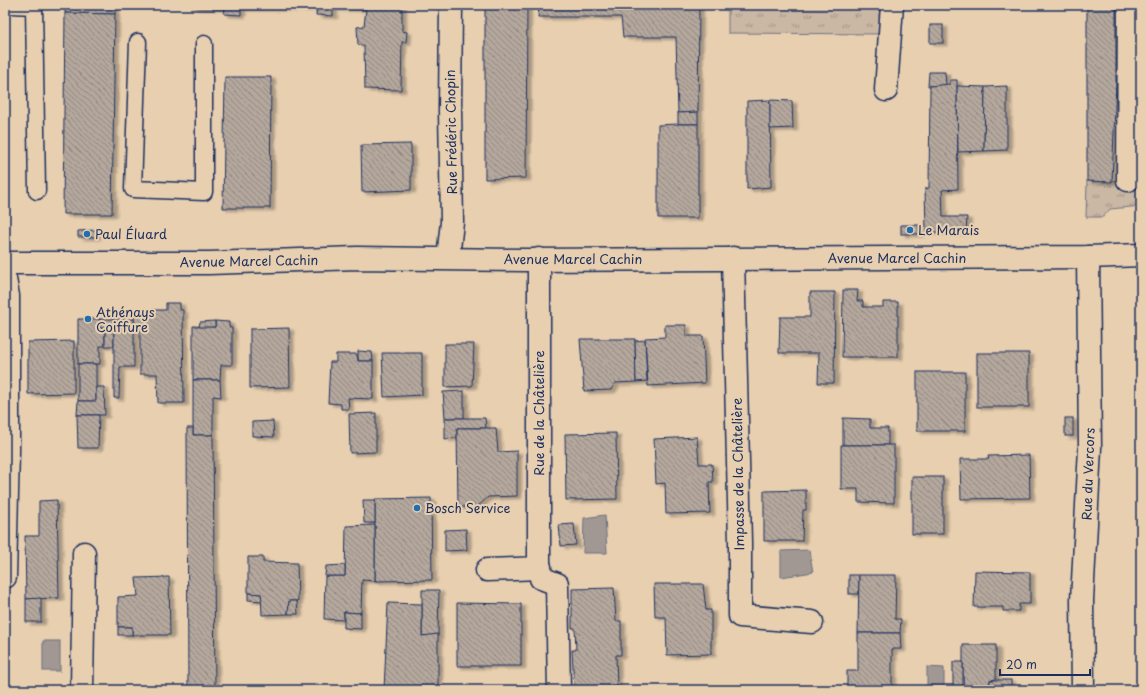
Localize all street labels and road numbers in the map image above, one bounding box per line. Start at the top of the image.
street label: Rue Frédéric Chopin [440,69,461,195]
street label: Avenue Marcel Cachin [828,248,966,267]
street label: Avenue Marcel Cachin [504,249,642,268]
street label: Avenue Marcel Cachin [180,250,318,271]
street label: Rue de la Châtelière [529,350,548,476]
street label: Impasse de la Châtelière [727,398,748,550]
street label: Rue du Vercors [1076,427,1099,521]

